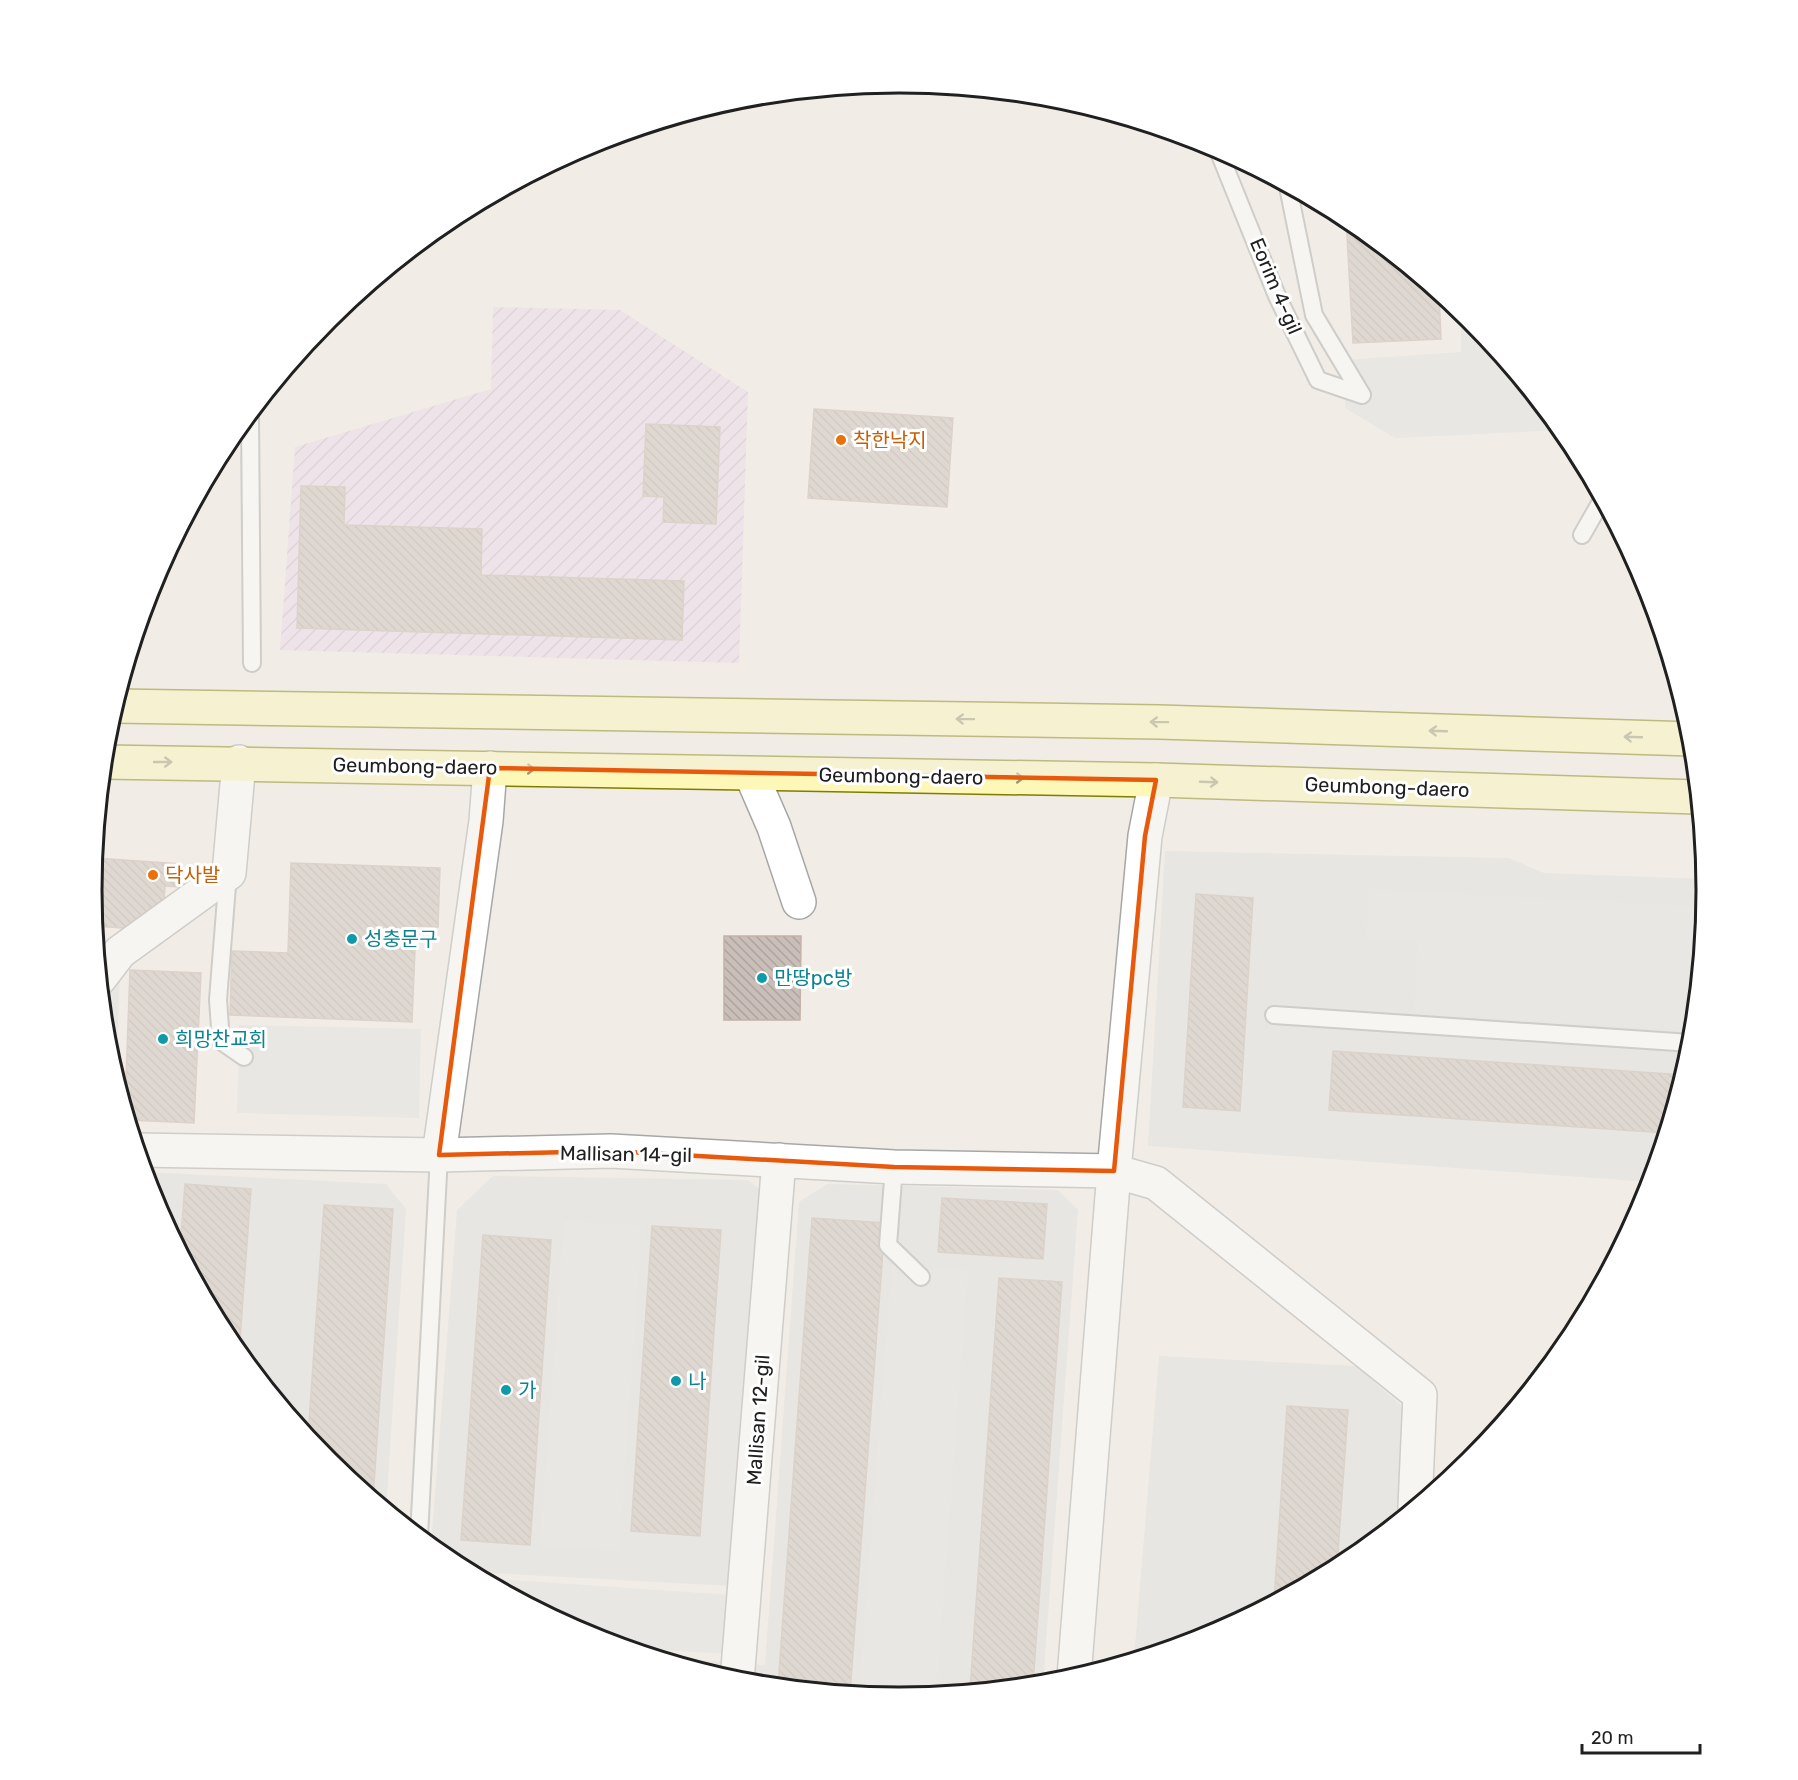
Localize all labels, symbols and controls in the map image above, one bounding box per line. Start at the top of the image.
street label: Eorim 4-gil [1245,234,1307,338]
place label: 착한낙지 [853,428,927,452]
marker: 착한낙지 [834,433,848,447]
one-way arrow [955,713,975,725]
one-way arrow [1150,716,1170,728]
one-way arrow [1429,725,1449,737]
one-way arrow [1624,732,1644,743]
street label: Geumbong-daero [332,753,498,779]
one-way arrow [152,756,172,768]
one-way arrow [515,763,535,774]
street label: Geumbong-daero [818,763,984,789]
one-way arrow [1004,772,1024,784]
street label: Geumbong-daero [1304,772,1470,802]
one-way arrow [1199,776,1219,787]
place label: 닥사발 [165,863,220,887]
marker: 닥사발 [146,868,160,882]
place label: 성충문구 [364,927,438,951]
marker: 성충문구 [345,932,359,946]
place label: 만땅pc방 [774,966,852,990]
marker: 만땅pc방 [755,971,769,985]
place label: 희망찬교회 [175,1027,267,1051]
marker: 희망찬교회 [156,1032,170,1046]
street label: Mallisan 14-gil [560,1141,692,1167]
street label: Mallisan 12-gil [741,1354,775,1486]
place label: 나 [688,1369,706,1393]
marker: 나 [669,1374,683,1388]
place label: 가 [518,1378,536,1402]
marker: 가 [499,1383,513,1397]
scale bar [1582,1717,1700,1755]
text: 20 m [1591,1727,1633,1749]

